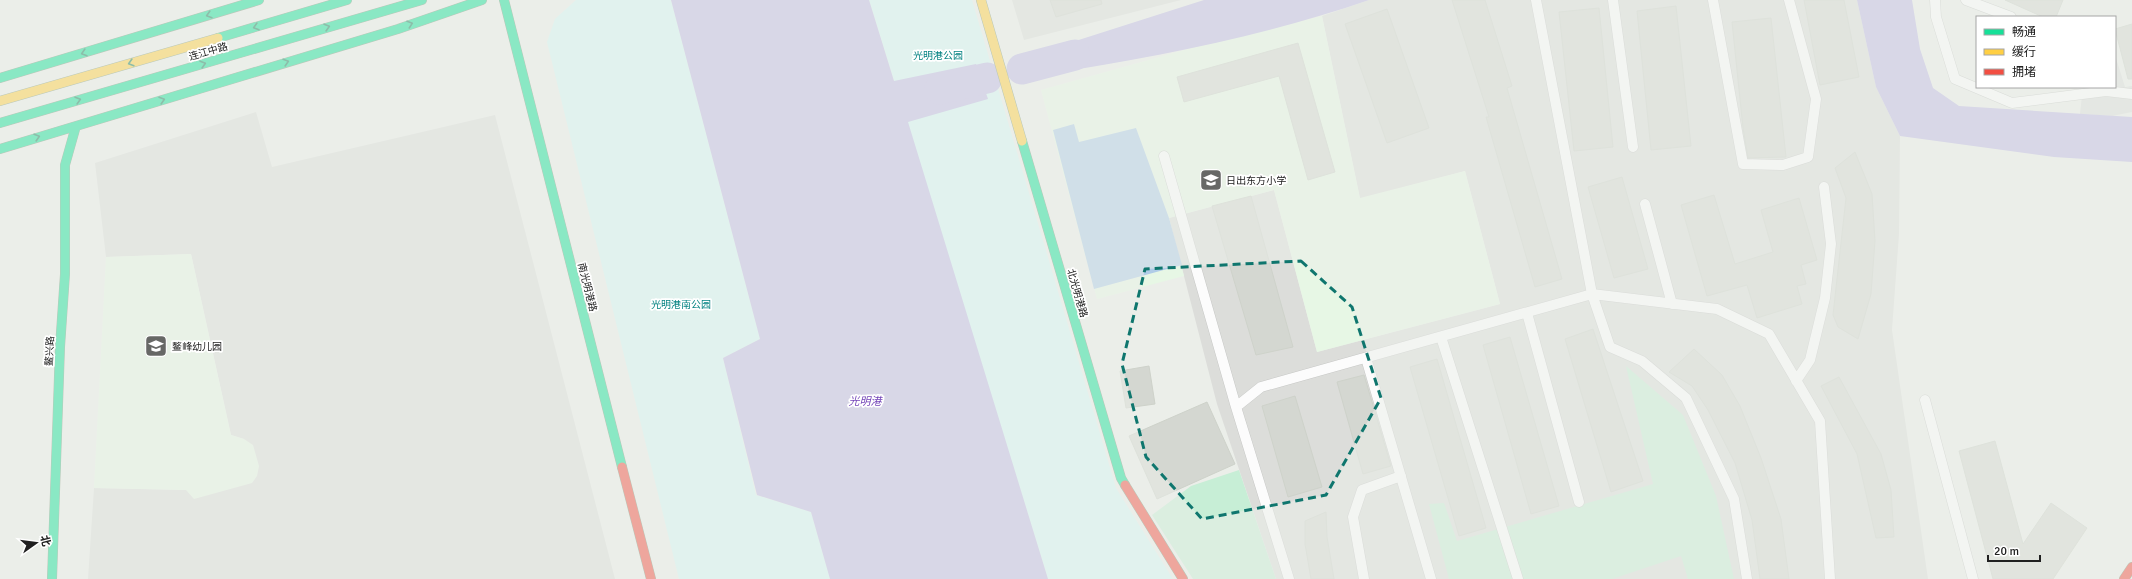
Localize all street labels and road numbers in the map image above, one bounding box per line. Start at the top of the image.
street label: 连江中路 [187,41,229,63]
street label: 南光明港路 [575,262,599,313]
street label: 北光明港路 [1064,268,1090,319]
street label: 鳌兴路 [43,336,57,366]

